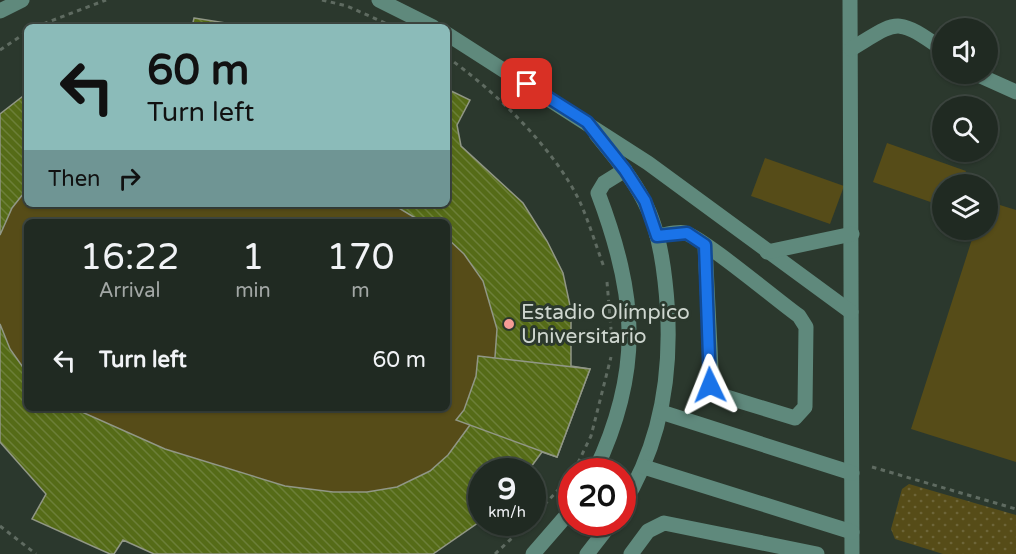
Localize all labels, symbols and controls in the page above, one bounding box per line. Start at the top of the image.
map controls [932,18,998,240]
button: sound [932,18,998,84]
text: 60 m [147,45,249,96]
icon: left [48,48,126,126]
pin [501,58,552,109]
icon: arrive [510,67,543,100]
text: Turn left [147,96,254,129]
button: search [932,96,998,162]
icon: right [113,162,146,195]
text: Then [48,166,101,192]
button: layers [932,174,998,240]
text: 16:22 [80,236,180,279]
text: 1 [242,236,264,279]
text: 170 [326,236,394,279]
text: Arrival [99,279,161,303]
text: min [235,279,271,303]
text: m [351,279,370,303]
place label: Estadio Olímpico Universitario [521,300,690,349]
marker: Estadio Olímpico Universitario [502,317,516,331]
icon: left [48,344,81,377]
text: Turn left [99,347,187,373]
text: 60 m [372,347,426,373]
position arrow [678,353,742,417]
speed limit sign: 20 [558,458,636,536]
text: 9 [498,471,516,508]
text: km/h [488,503,526,521]

